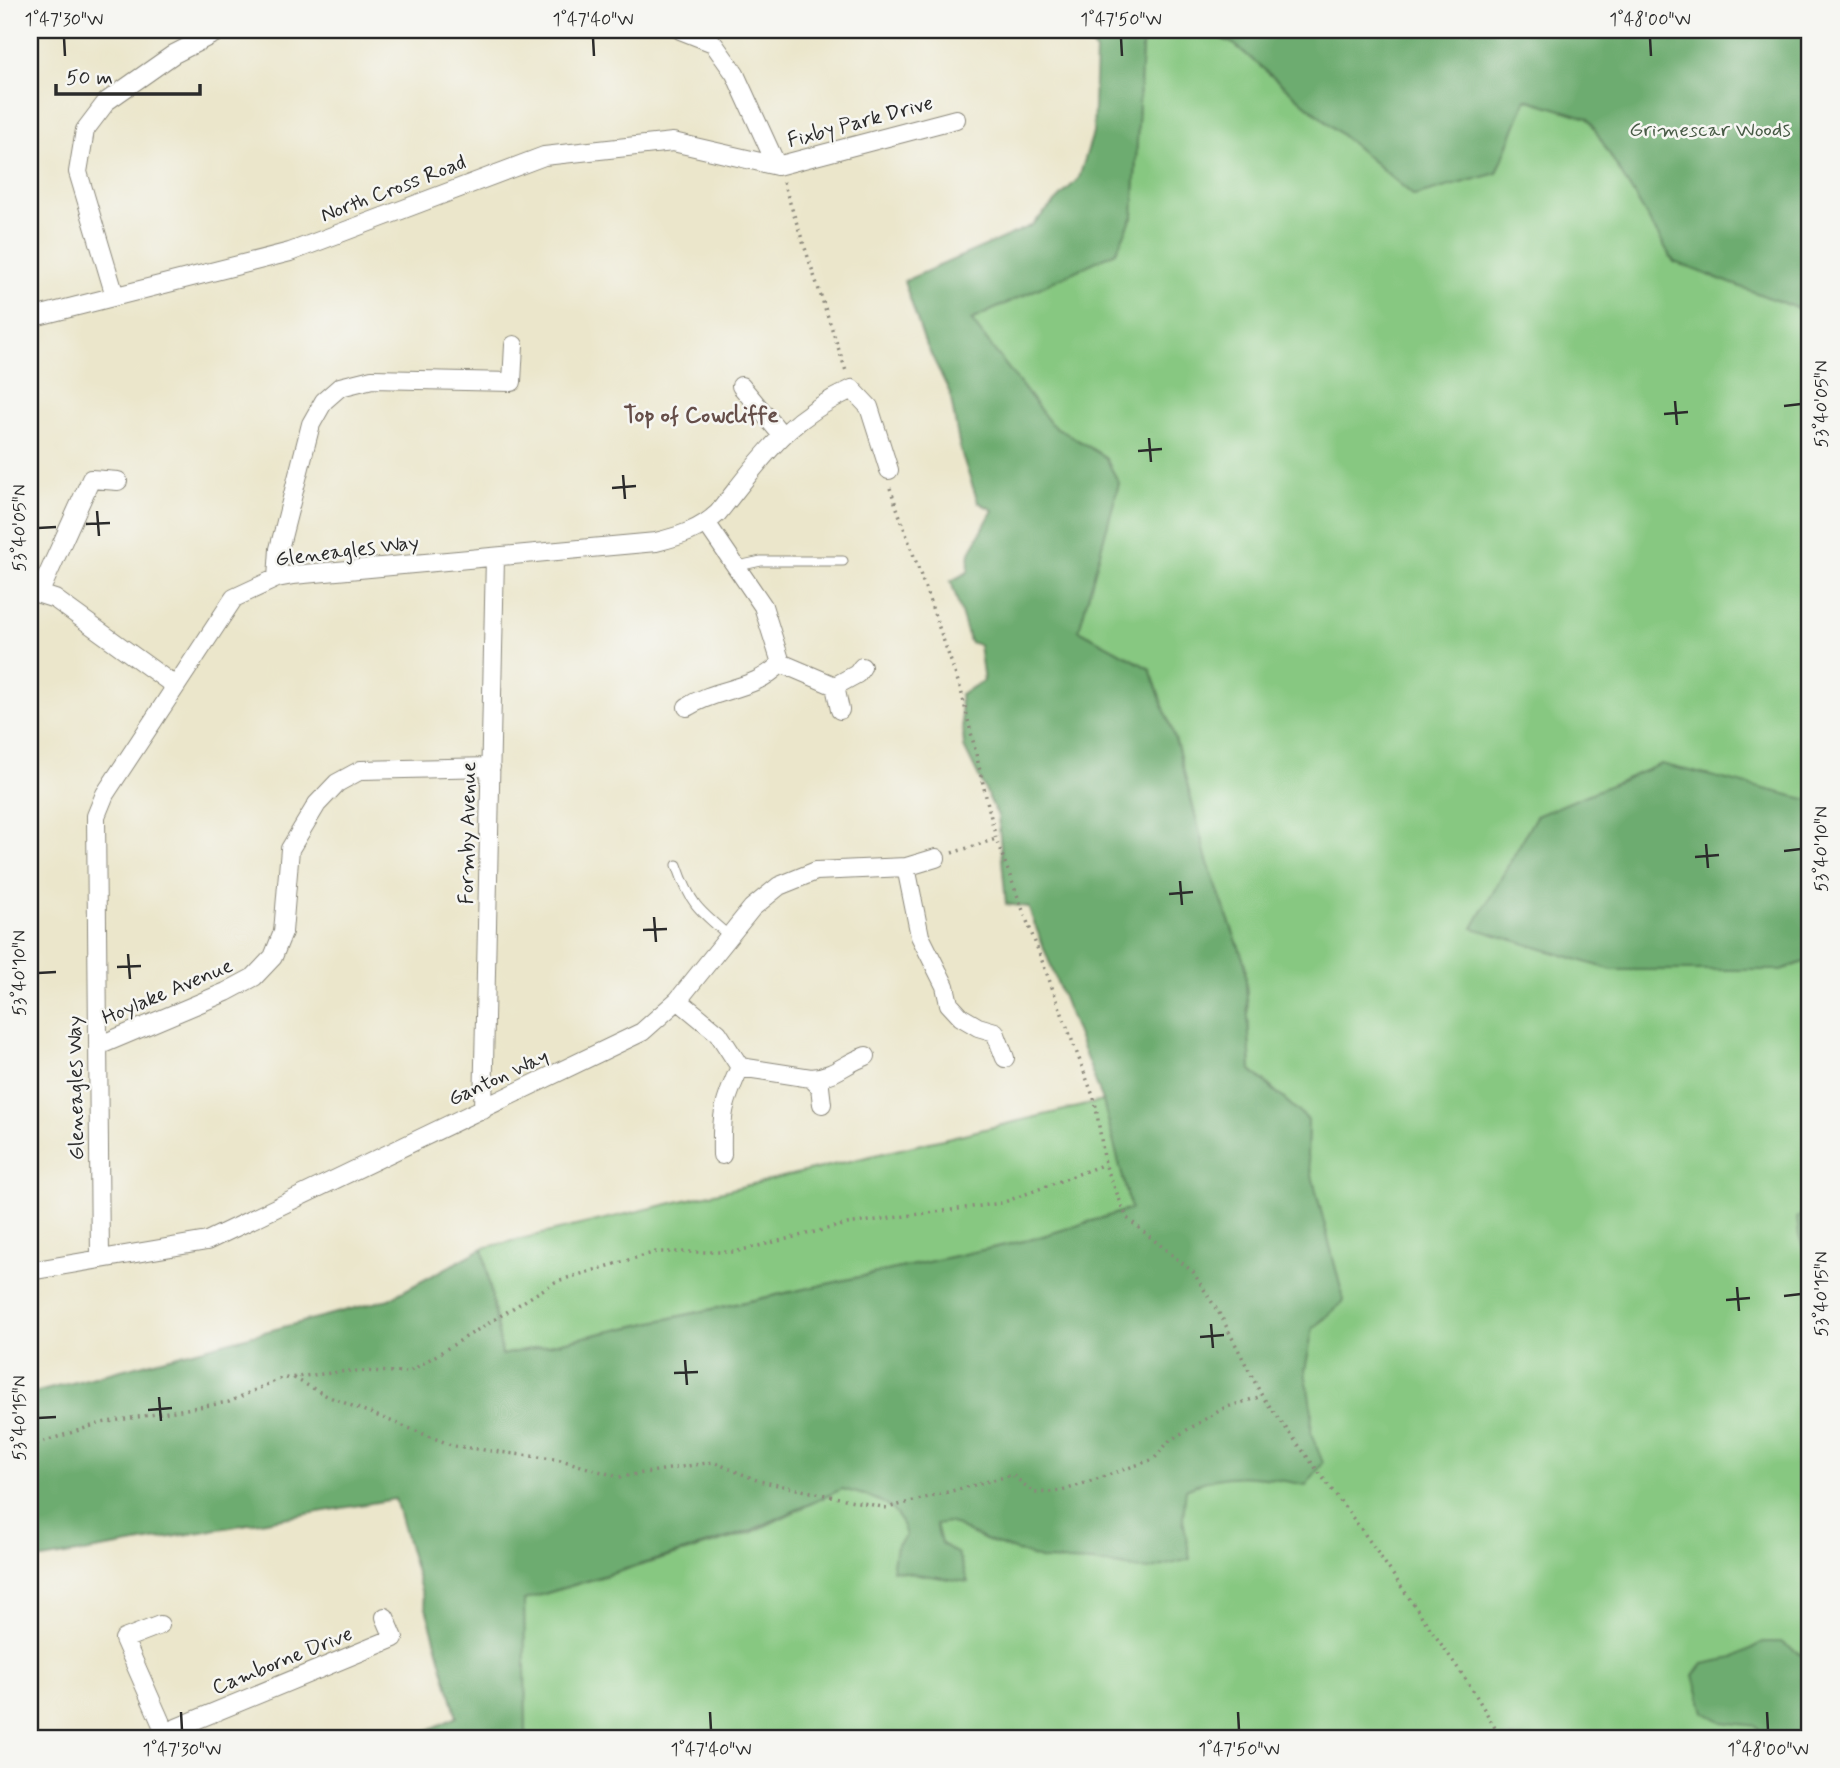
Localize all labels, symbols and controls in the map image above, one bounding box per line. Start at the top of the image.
text: 1°47'30"W [25,8,103,32]
text: 1°47'40"W [552,8,634,32]
text: 1°47'50"W [1080,8,1162,32]
text: 1°48'00"W [1609,8,1691,32]
scale bar [56,52,200,96]
text: 50 m [66,64,113,92]
street label: Fixby Park Drive [784,89,936,155]
park label: Grimescar Woods [1629,116,1791,144]
street label: North Cross Road [317,148,470,230]
text: 53°40'05"N [1810,360,1834,448]
district label: Top of Cowcliffe [623,401,779,431]
text: 53°40'05"N [8,484,32,572]
street label: Gleneagles Way [274,528,421,574]
street label: Formby Avenue [453,761,483,905]
text: 53°40'10"N [1810,806,1834,892]
text: 53°40'10"N [8,930,32,1016]
street label: Hoylake Avenue [98,952,237,1032]
street label: Gleneagles Way [61,1015,91,1161]
street label: Ganton Way [444,1042,553,1113]
text: 53°40'15"N [1810,1251,1834,1337]
text: 53°40'15"N [8,1375,32,1461]
street label: Camborne Drive [208,1620,357,1702]
text: 1°47'30"W [143,1738,221,1762]
text: 1°47'40"W [670,1738,752,1762]
text: 1°47'50"W [1198,1738,1280,1762]
text: 1°48'00"W [1727,1738,1809,1762]

